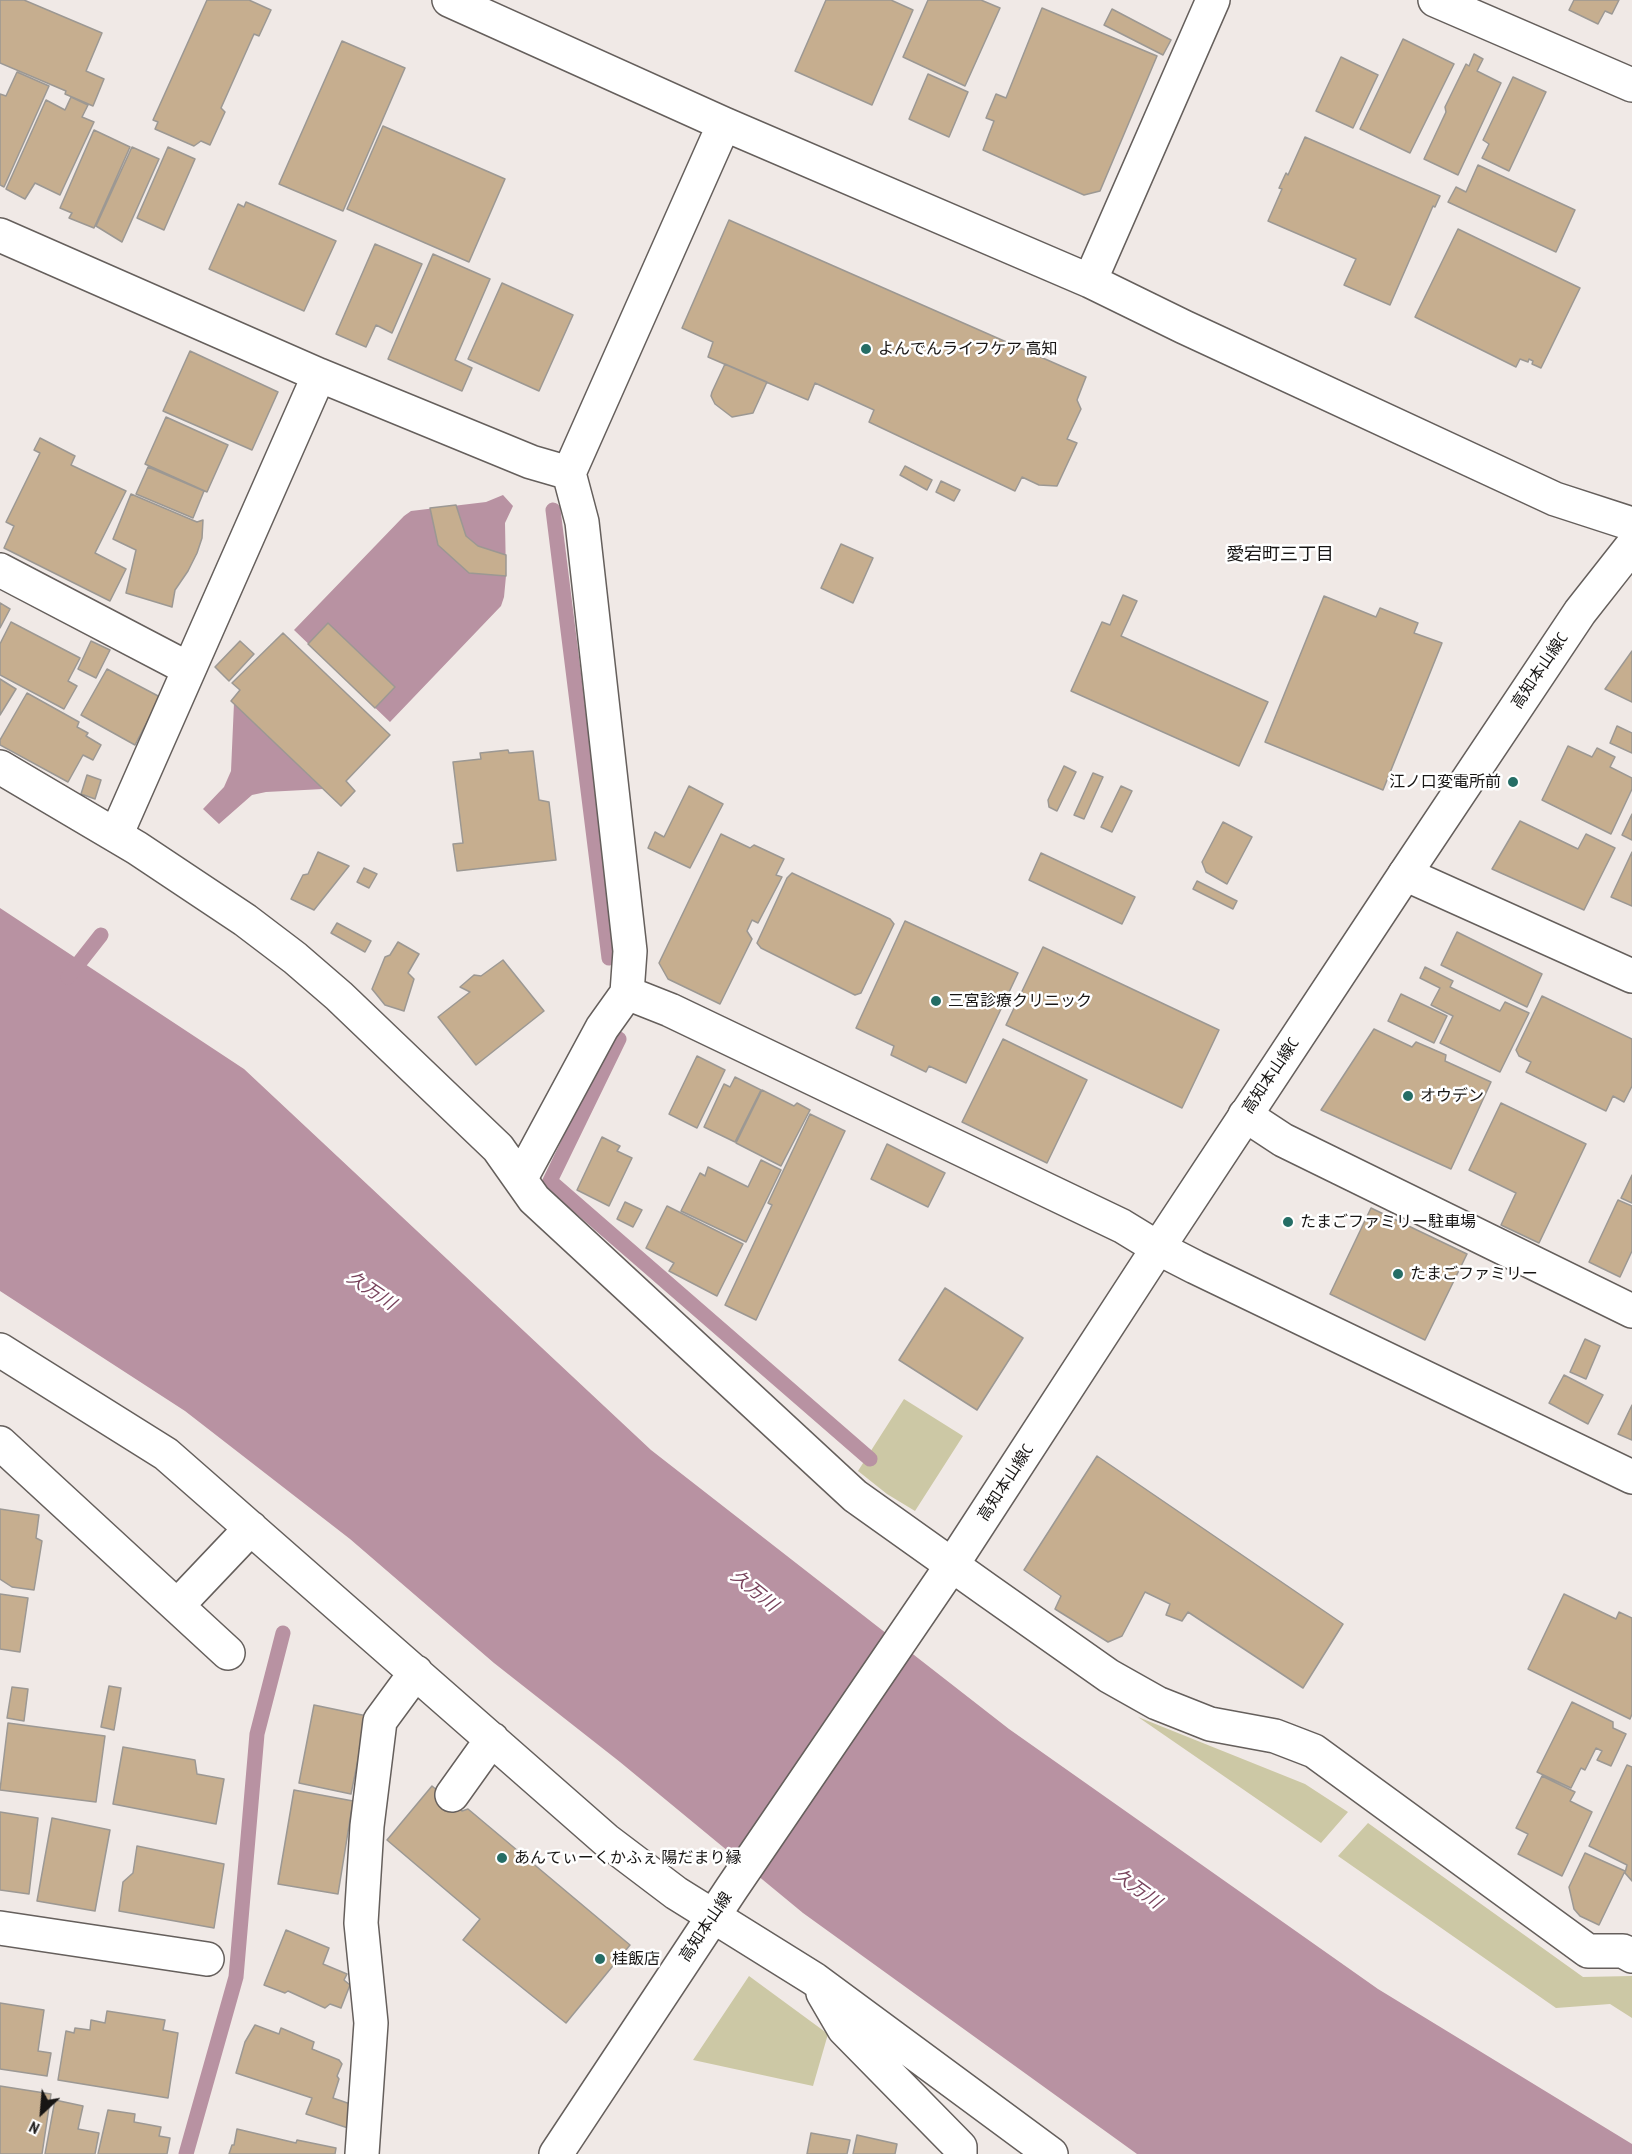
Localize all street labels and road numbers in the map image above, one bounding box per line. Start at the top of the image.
street label: 高知本山線C [1508,629,1572,713]
street label: 高知本山線C [1239,1034,1303,1118]
street label: 高知本山線C [974,1441,1038,1525]
street label: 高知本山線 [676,1888,736,1966]

